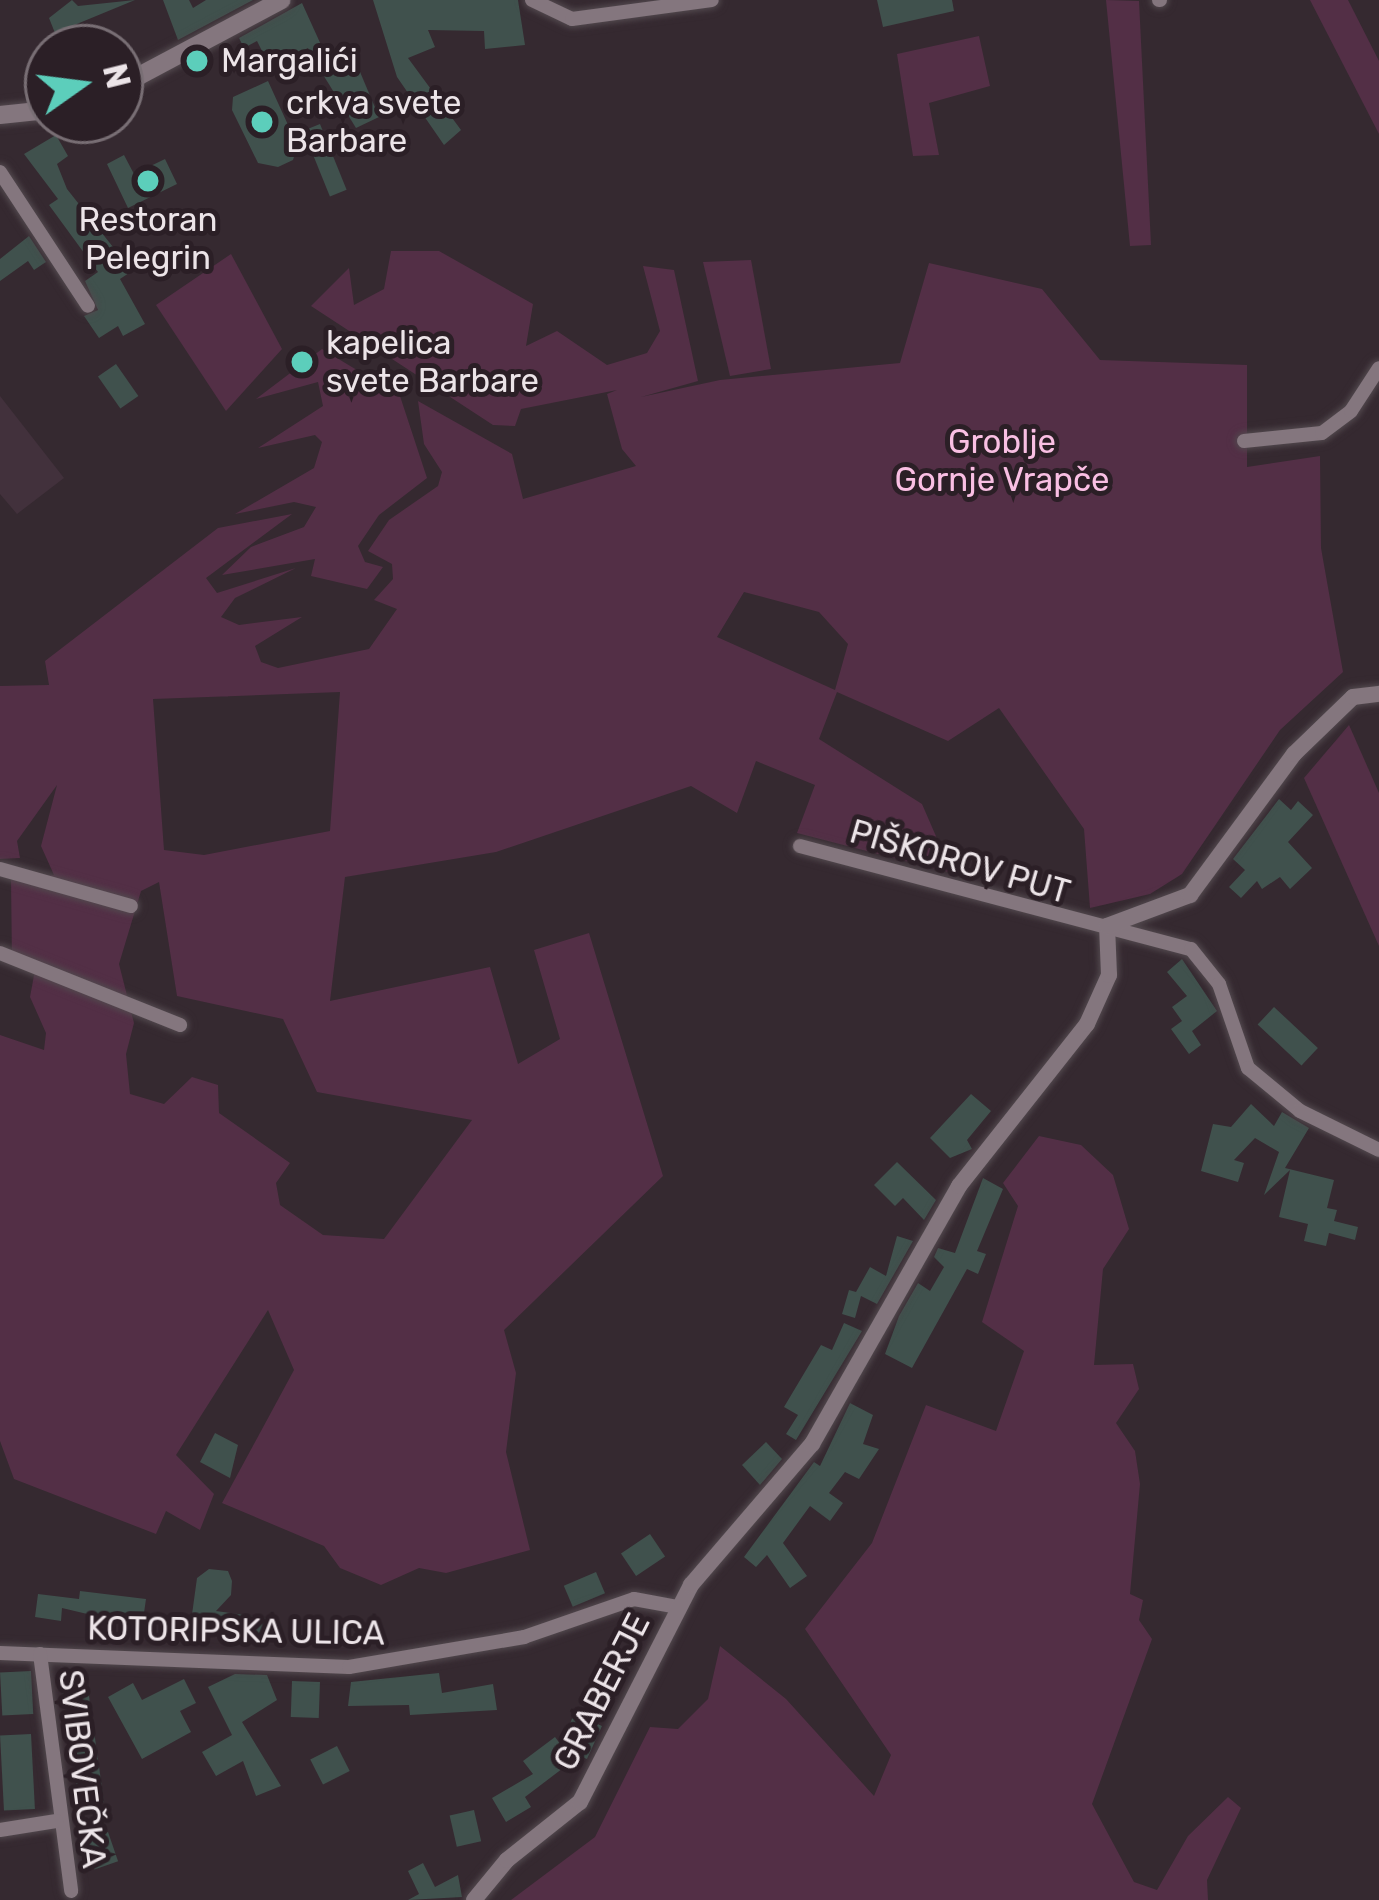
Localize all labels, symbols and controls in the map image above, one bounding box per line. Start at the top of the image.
north arrow [24,24,144,144]
place label: Margalići [221,41,358,81]
marker: Margalići [184,48,210,74]
text: N [95,60,138,92]
place label: crkva svete Barbare [286,83,461,161]
marker: crkva svete Barbare [249,109,275,135]
marker: Restoran Pelegrin [135,168,161,194]
place label: Restoran Pelegrin [78,200,218,278]
place label: kapelica svete Barbare [326,323,539,401]
marker: kapelica svete Barbare [289,349,315,375]
park label: Groblje Gornje Vrapče [894,422,1110,500]
street label: PIŠKOROV PUT [845,812,1075,912]
street label: GRABERJE [546,1607,658,1777]
street label: KOTORIPSKA ULICA [86,1609,386,1653]
street label: SVIBOVEČKA [50,1668,114,1870]

